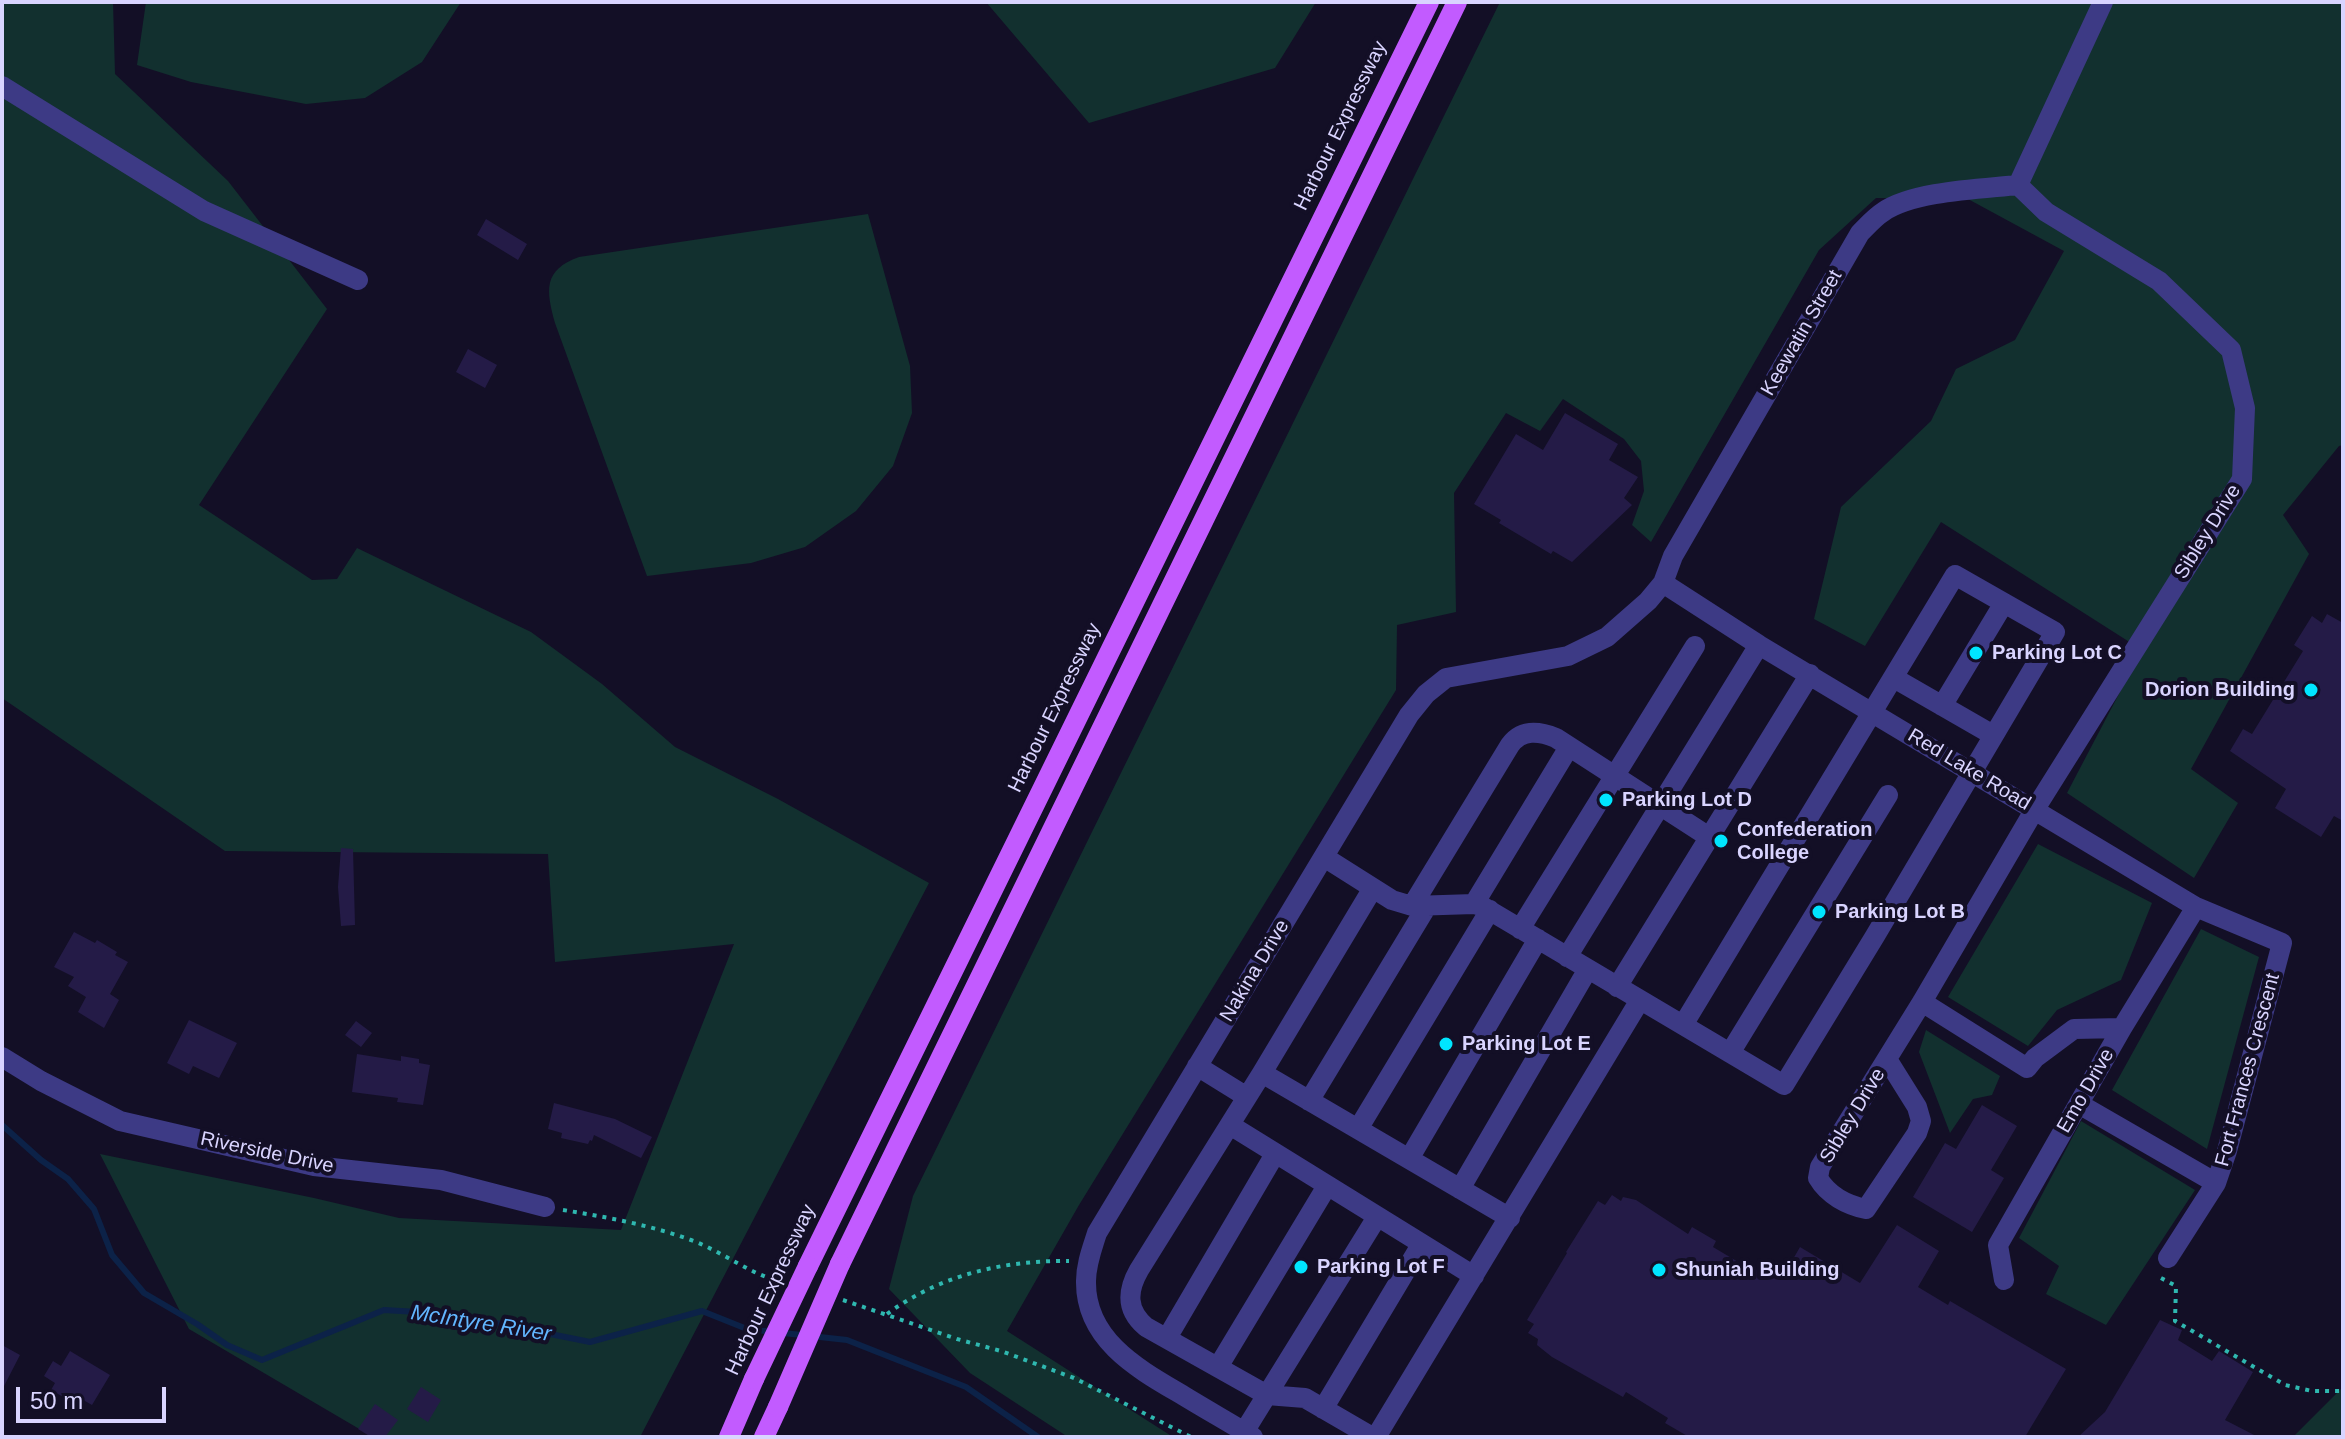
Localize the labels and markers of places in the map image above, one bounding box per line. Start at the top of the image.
place label: Parking Lot C [1992,641,2122,665]
marker: Parking Lot C [1967,644,1985,662]
place label: Dorion Building [2145,678,2295,702]
marker: Dorion Building [2302,681,2320,699]
place label: Parking Lot D [1622,788,1752,812]
marker: Parking Lot D [1597,791,1615,809]
place label: Confederation College [1737,818,1873,865]
marker: Confederation College [1712,832,1730,850]
place label: Parking Lot B [1835,900,1965,924]
marker: Parking Lot B [1810,903,1828,921]
place label: Parking Lot E [1462,1032,1591,1056]
marker: Parking Lot E [1437,1035,1455,1053]
place label: Parking Lot F [1317,1255,1445,1279]
marker: Parking Lot F [1292,1258,1310,1276]
place label: Shuniah Building [1675,1258,1839,1282]
marker: Shuniah Building [1650,1261,1668,1279]

